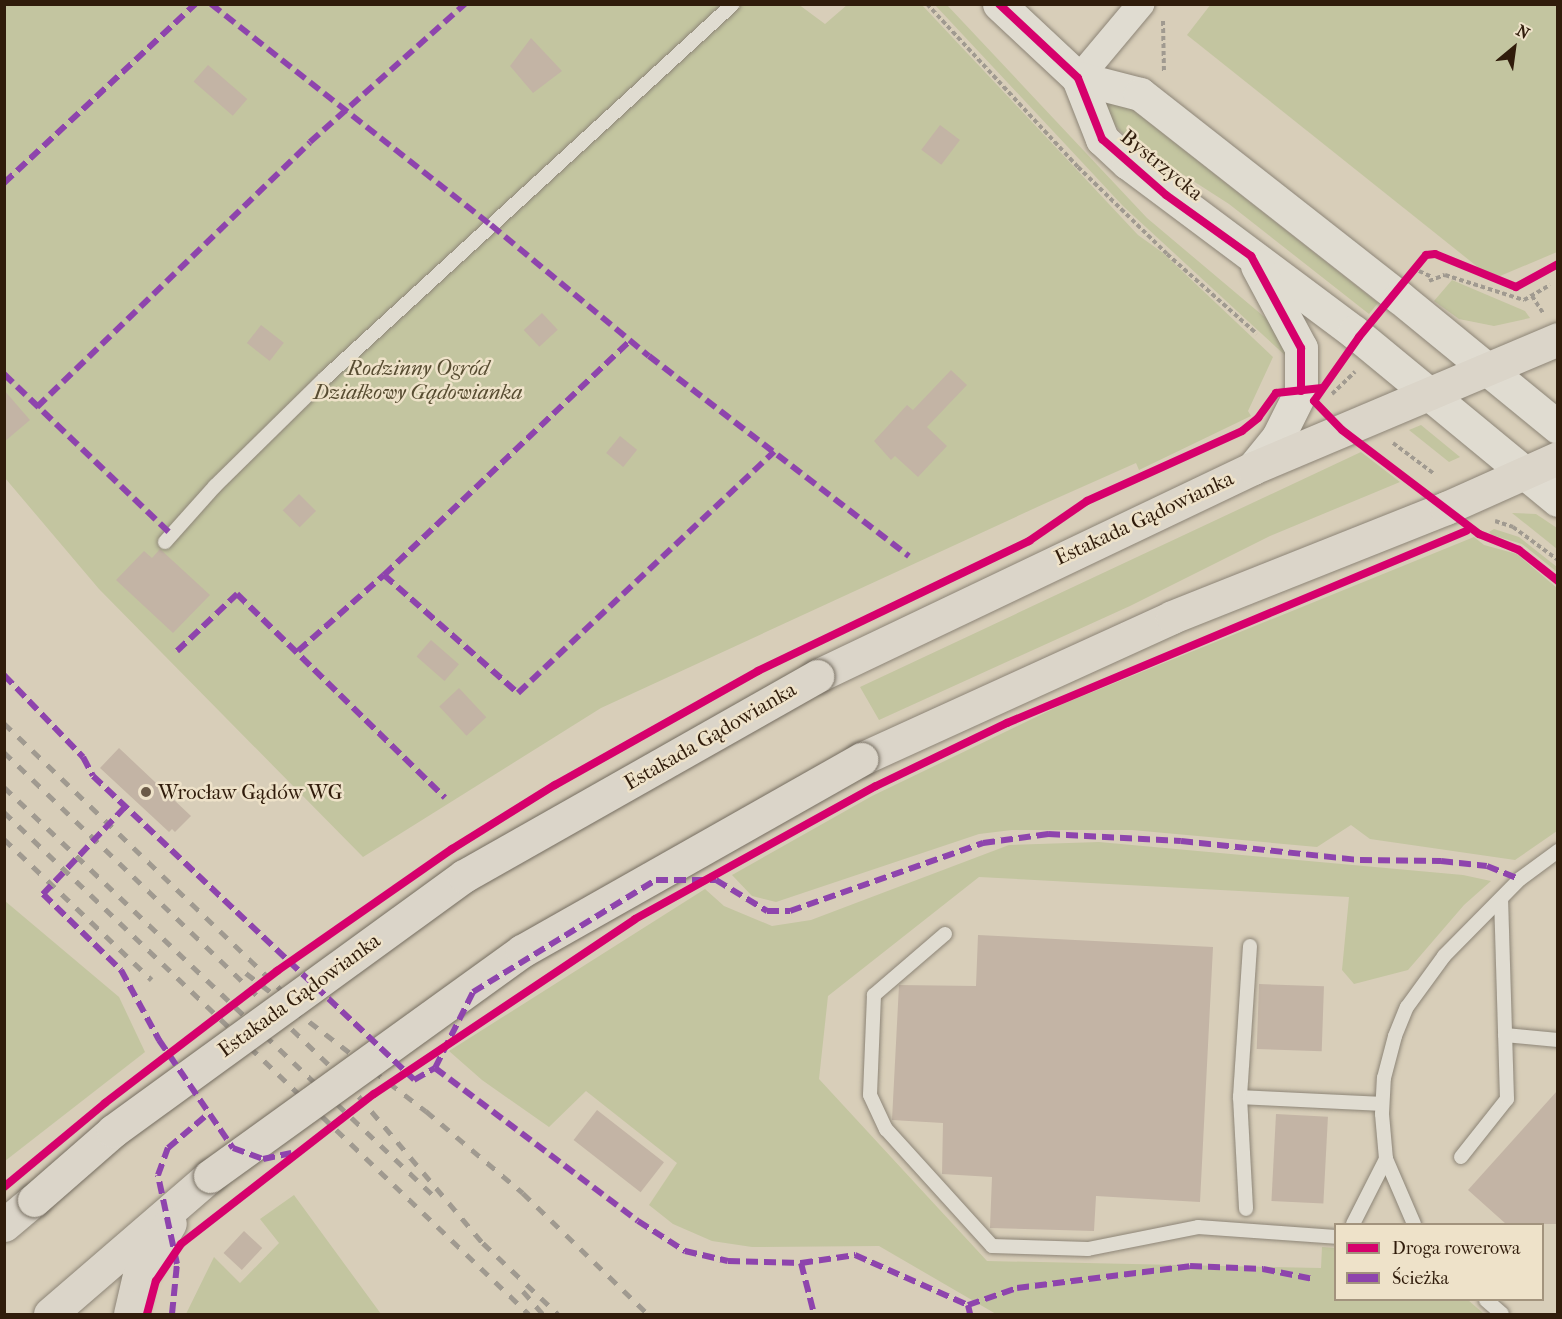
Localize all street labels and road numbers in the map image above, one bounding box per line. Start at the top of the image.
street label: Bystrzycka [1116,124,1208,206]
street label: Estakada Gądowianka [1051,466,1237,570]
street label: Estakada Gądowianka [620,677,800,795]
street label: Estakada Gądowianka [213,928,385,1062]

